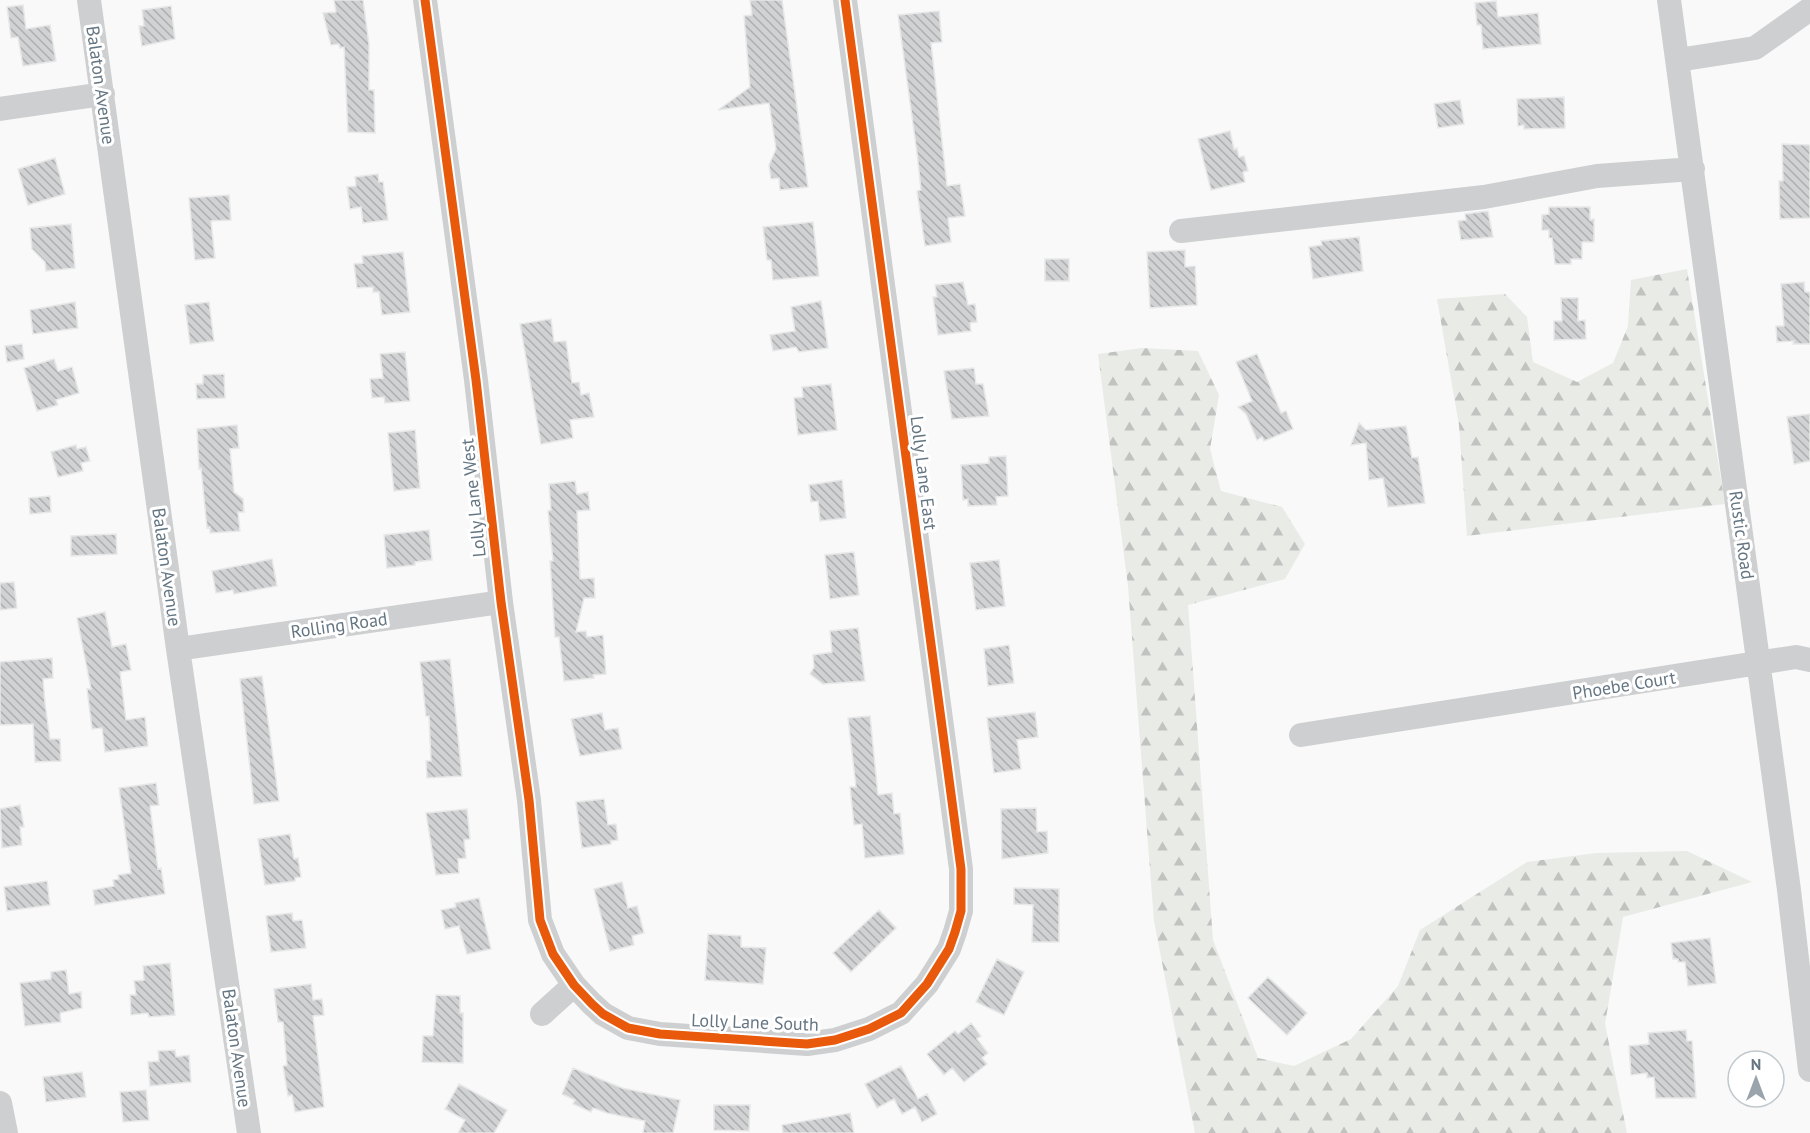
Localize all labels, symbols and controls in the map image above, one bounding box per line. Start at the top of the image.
street label: Balaton Avenue [81,24,121,146]
street label: Lolly Lane East [906,415,942,531]
street label: Lolly Lane West [455,437,491,559]
street label: Rustic Road [1724,489,1760,581]
street label: Balaton Avenue [147,506,187,628]
street label: Rolling Road [289,607,389,643]
street label: Phoebe Court [1571,665,1677,705]
street label: Balaton Avenue [217,987,257,1109]
street label: Lolly Lane South [691,1008,819,1036]
north arrow [1726,1049,1786,1109]
text: N [1751,1054,1761,1074]

